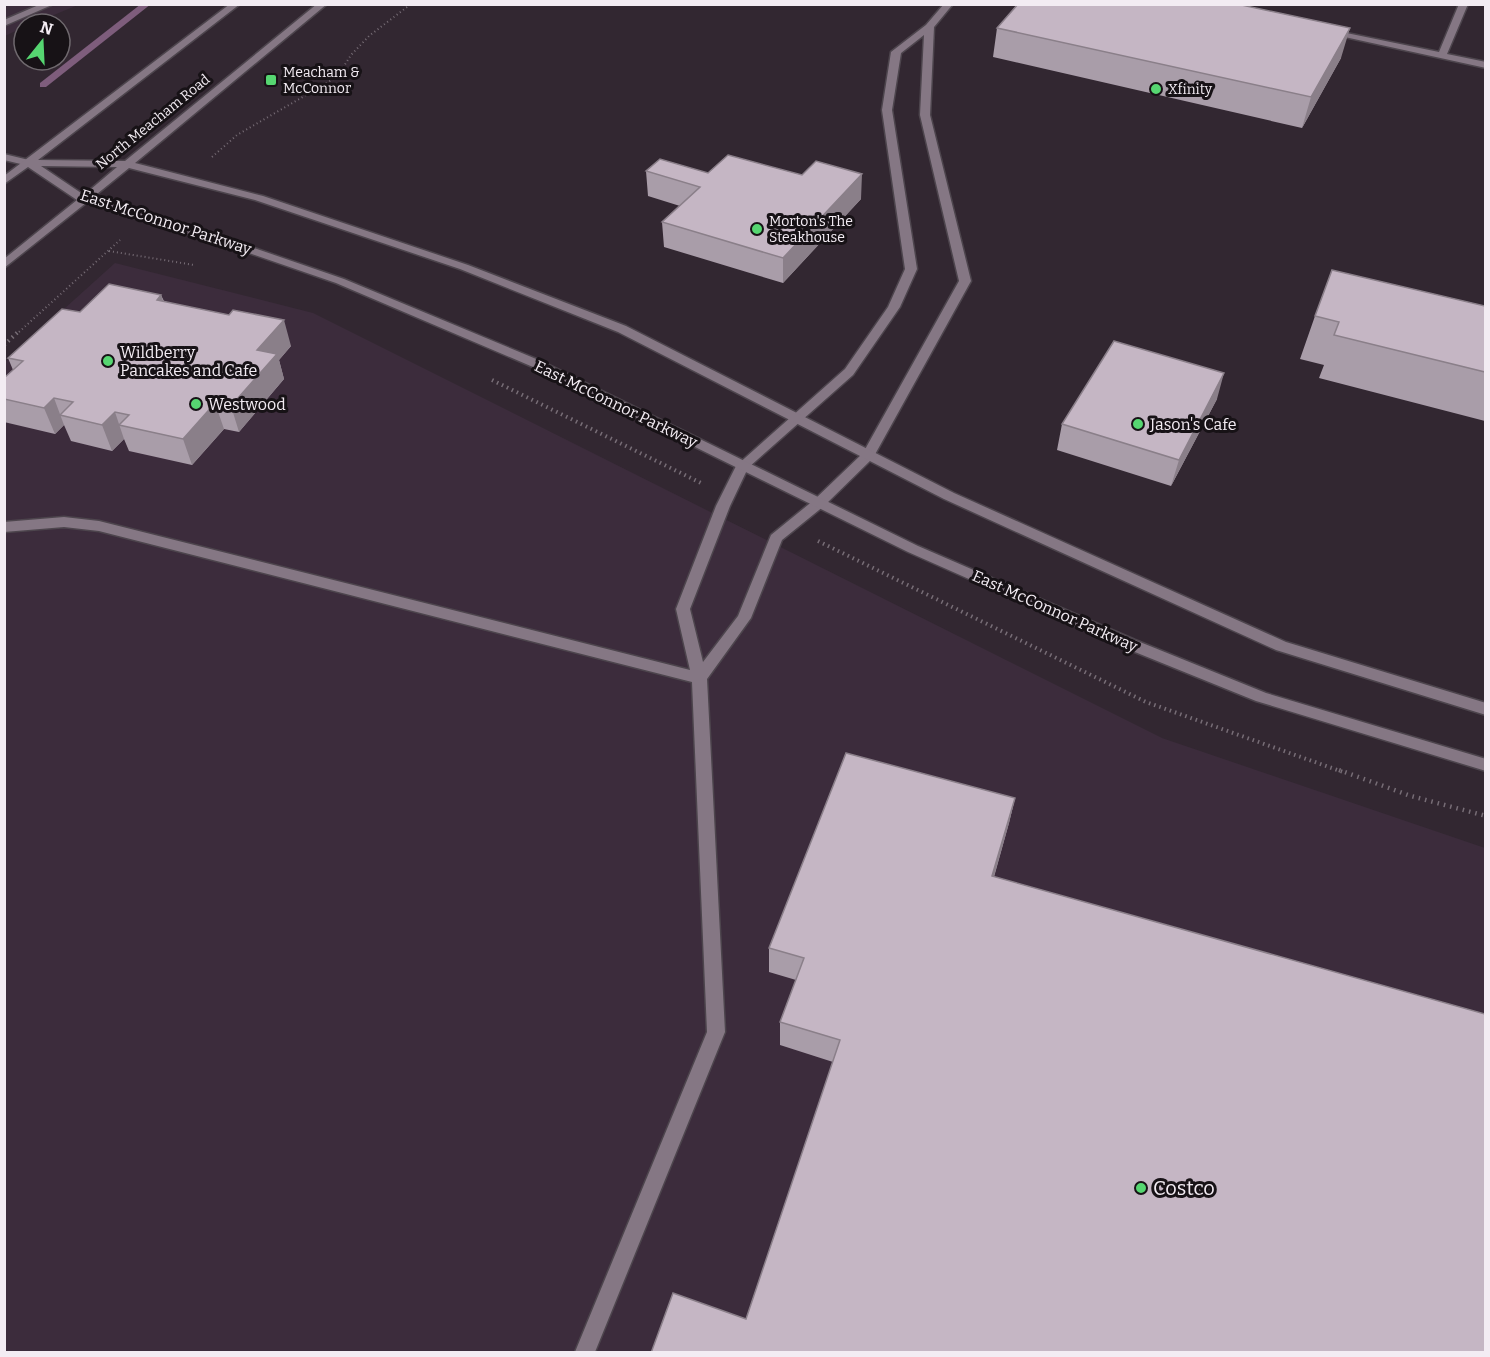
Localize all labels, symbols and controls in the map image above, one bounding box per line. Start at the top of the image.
north arrow [12,12,72,72]
text: N [38,17,55,39]
place label: Meacham & McConnor [283,64,360,97]
street label: North Meacham Road [93,71,213,173]
marker: Meacham & McConnor [264,73,278,87]
place label: Xfinity [1168,81,1213,98]
marker: Xfinity [1149,82,1163,96]
street label: East McConnor Parkway [78,185,254,259]
place label: Morton's The Steakhouse [769,213,853,246]
marker: Morton's The Steakhouse [750,222,764,236]
place label: Wildberry Pancakes and Cafe [120,343,257,380]
marker: Wildberry Pancakes and Cafe [101,354,115,368]
street label: East McConnor Parkway [531,356,701,452]
place label: Westwood [208,395,286,414]
marker: Westwood [189,397,203,411]
place label: Jason's Cafe [1149,415,1237,434]
marker: Jason's Cafe [1131,417,1145,431]
street label: East McConnor Parkway [969,566,1141,656]
place label: Costco [1153,1176,1215,1200]
marker: Costco [1134,1181,1148,1195]

